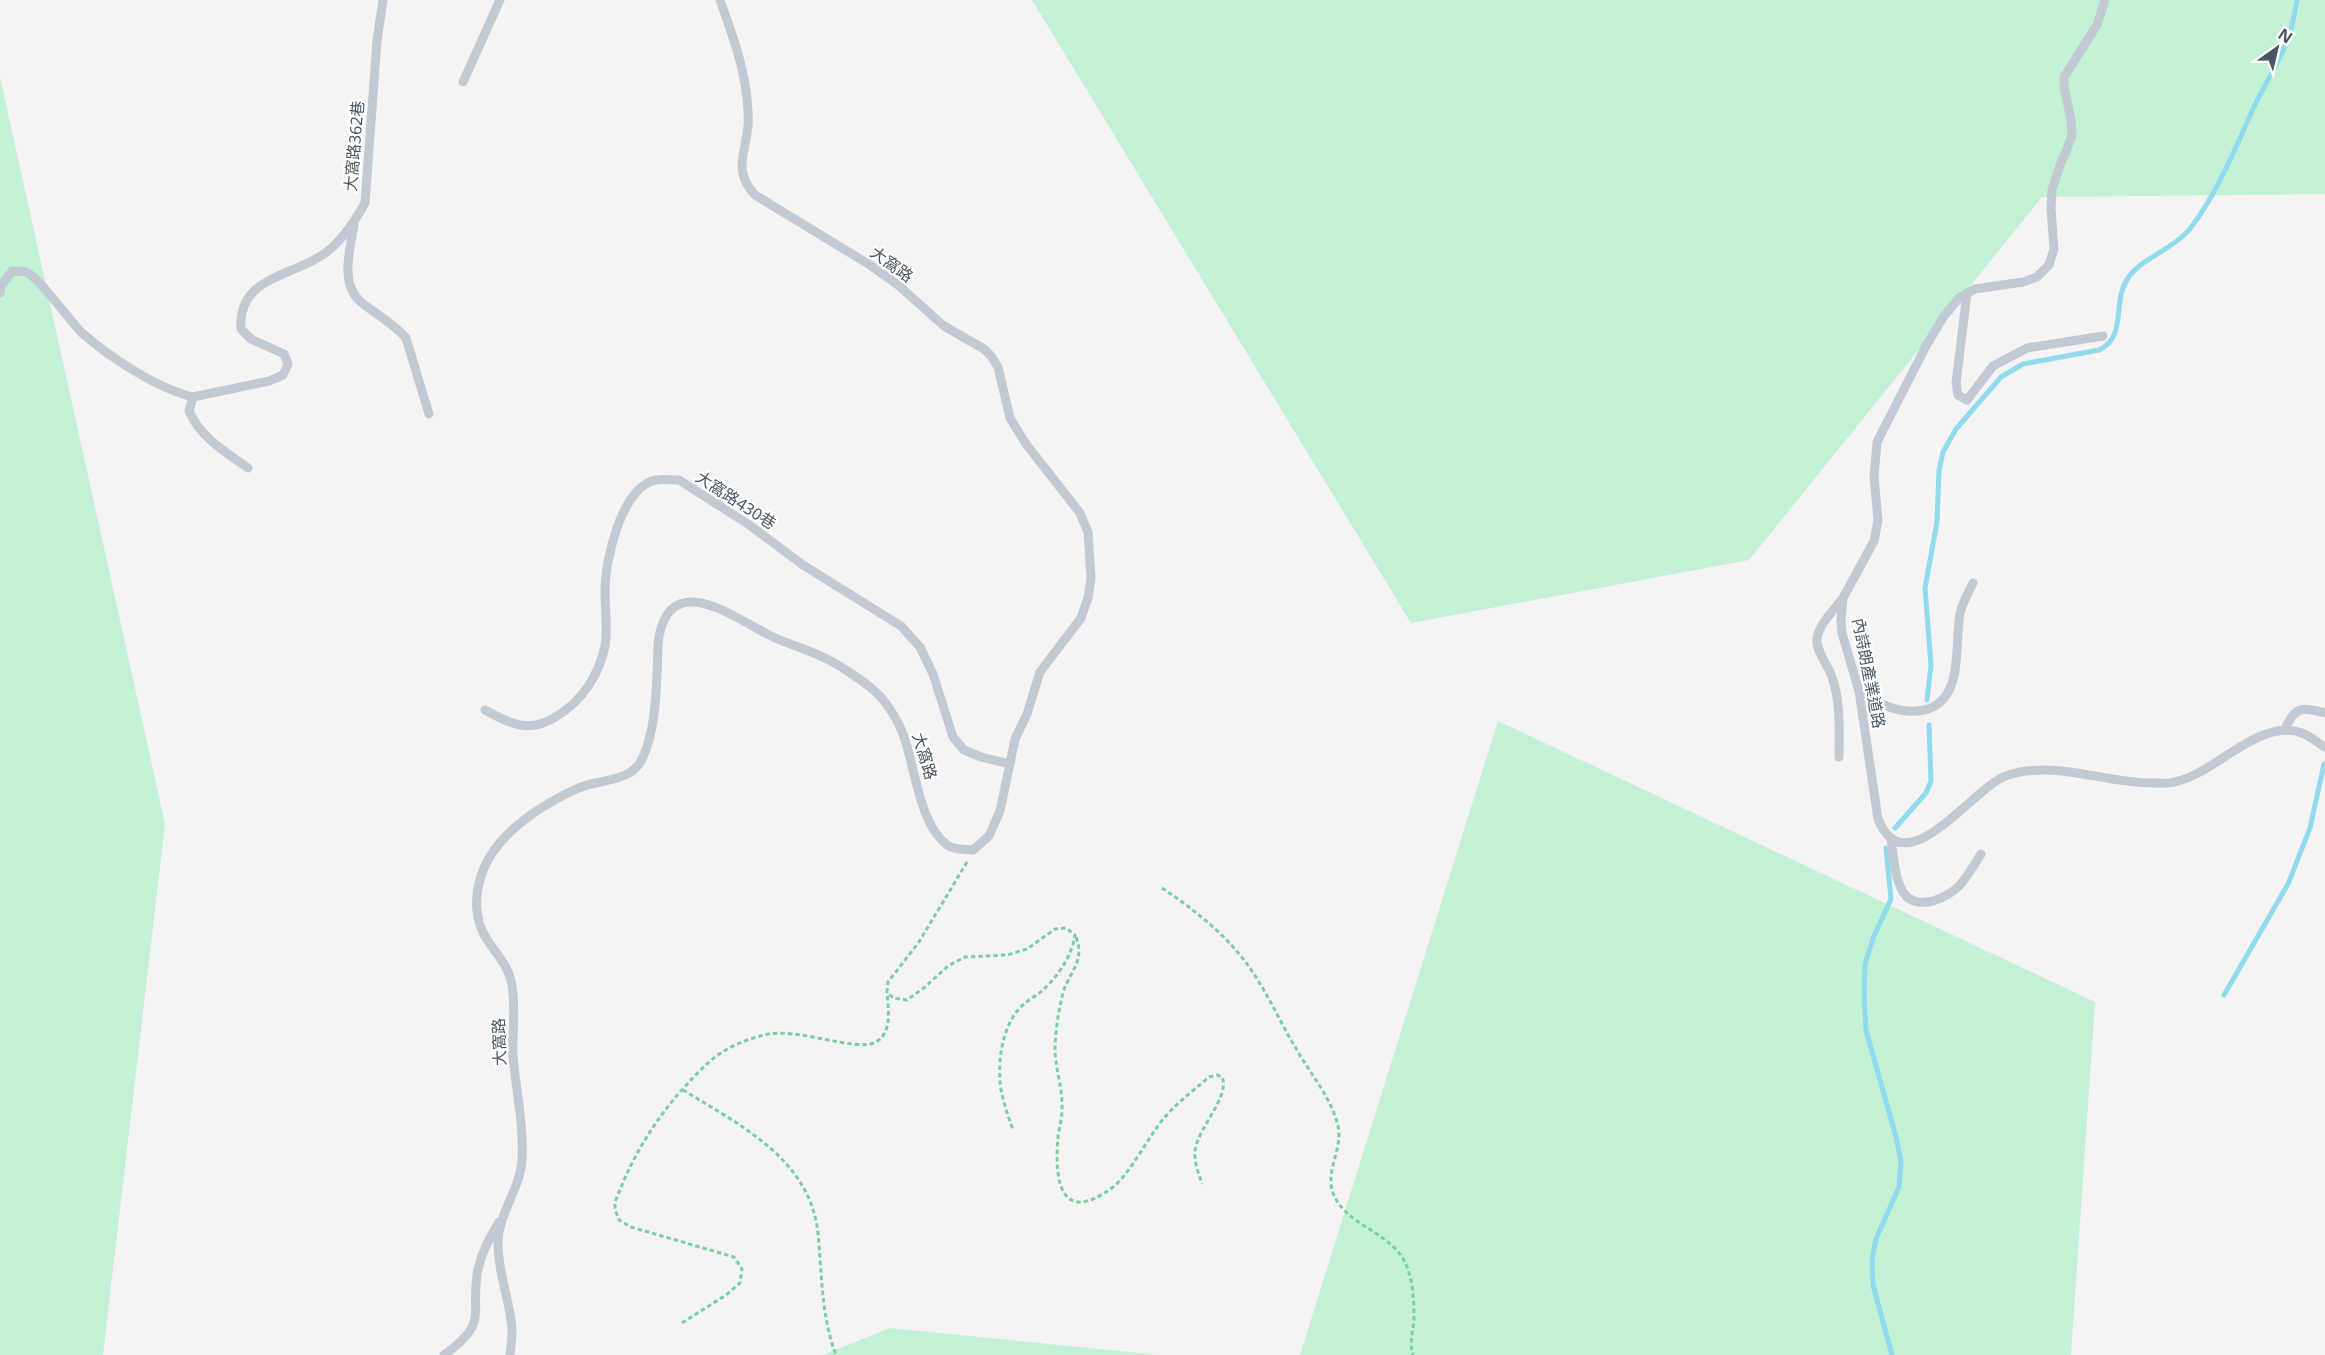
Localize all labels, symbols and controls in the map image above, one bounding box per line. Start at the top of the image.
north arrow [2247,18,2307,78]
text: N [2274,23,2297,48]
street label: 大窩路362巷 [339,99,369,193]
street label: 大窩路 [866,241,918,287]
street label: 大窩路430巷 [692,466,780,534]
street label: 內詩朗產業道路 [1848,616,1890,730]
street label: 大窩路 [907,730,943,782]
street label: 大窩路 [487,1018,511,1066]

